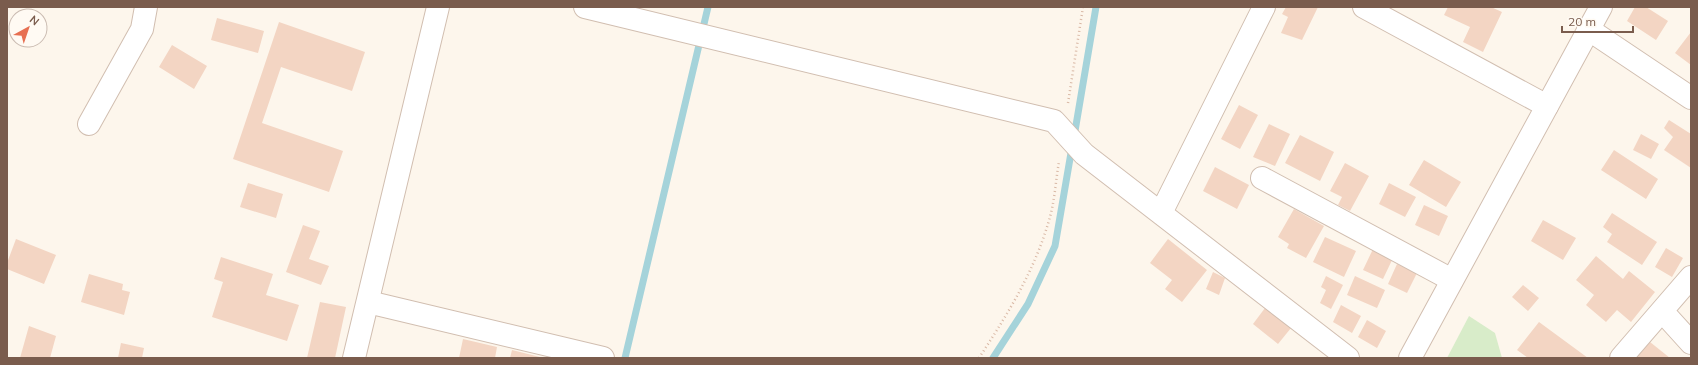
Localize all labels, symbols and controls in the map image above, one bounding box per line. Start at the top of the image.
north arrow [8,8,48,48]
scale bar [1562,8,1633,34]
text: N [27,12,42,28]
text: 20 m [1568,14,1596,29]

